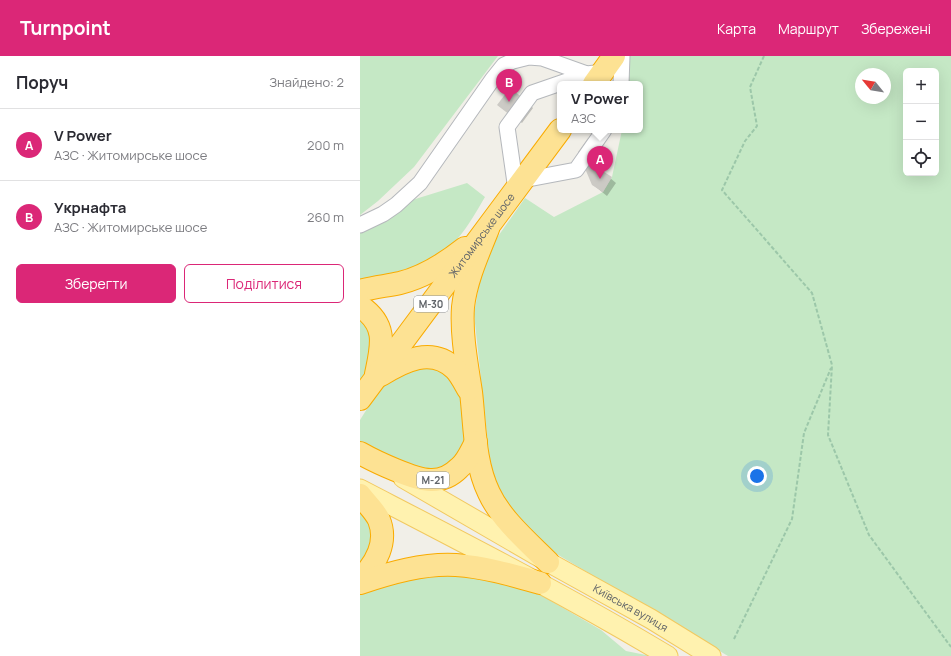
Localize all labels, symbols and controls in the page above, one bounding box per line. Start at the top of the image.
text: Turnpoint [20,15,111,41]
text: Карта [717,19,756,38]
text: Маршрут [778,19,839,38]
text: Збережені [861,19,931,38]
north arrow [855,68,891,104]
map controls [903,68,939,176]
button: + [903,68,939,104]
pin: B [496,69,522,102]
text: Поруч [16,71,68,94]
text: Знайдено: 2 [269,73,344,91]
popup [557,81,643,133]
text: V Power [571,88,629,109]
button: − [903,104,939,140]
text: АЗС [571,109,596,127]
text: V Power [54,125,112,146]
text: A [25,136,33,154]
text: 200 m [307,136,344,154]
button: locate [903,140,939,176]
text: АЗС · Житомирське шосе [54,146,207,164]
pin: A [587,146,613,179]
street label: Житомирське шосе [445,189,518,280]
text: Укрнафта [54,197,126,218]
text: B [25,208,33,226]
text: 260 m [307,208,344,226]
text: АЗС · Житомирське шосе [54,218,207,236]
button: Зберегти [16,264,176,303]
button: Поділитися [184,264,344,303]
road number: М-30 [414,296,448,312]
your location [747,466,767,486]
road number: М-21 [417,472,449,488]
street label: Київська вулиця [590,580,671,635]

